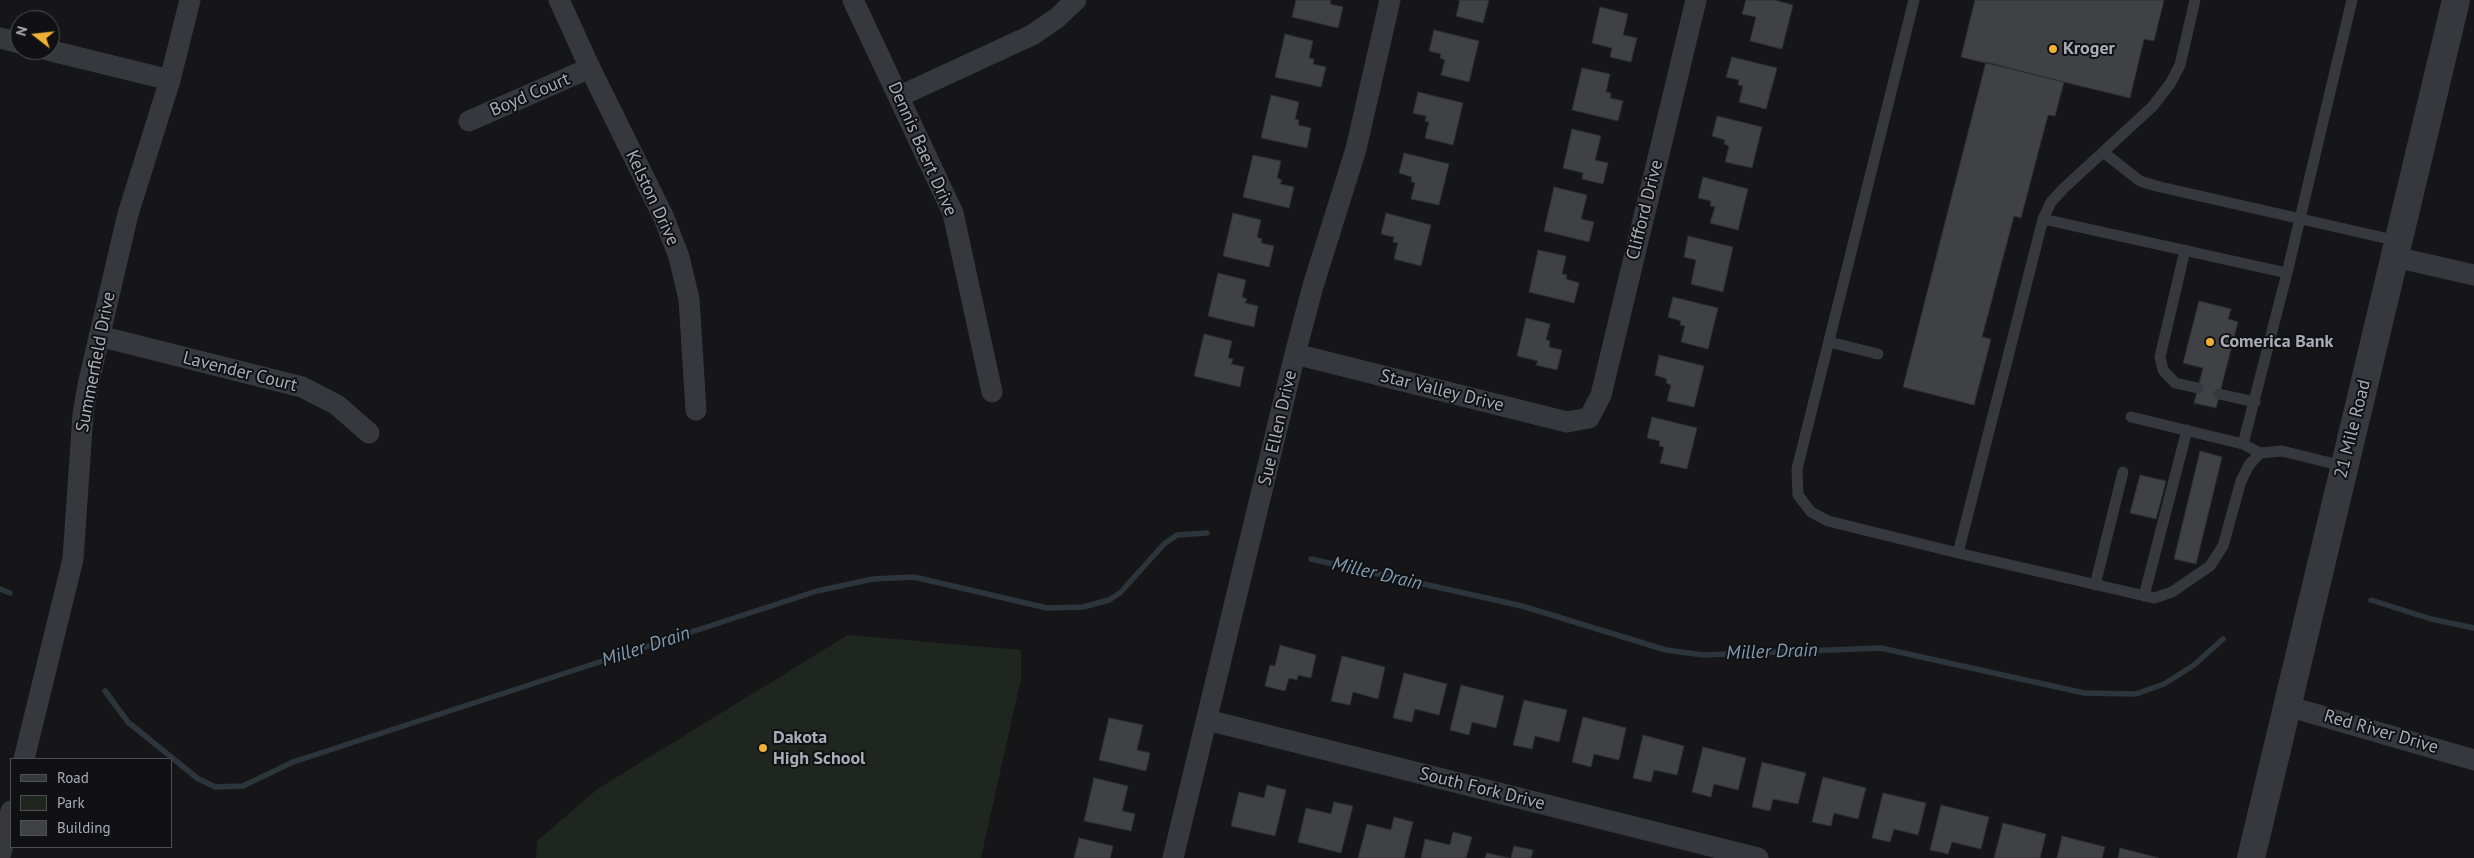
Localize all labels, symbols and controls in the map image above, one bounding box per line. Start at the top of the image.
north arrow [10,10,60,60]
text: N [12,24,31,38]
place label: Kroger [2063,38,2115,60]
marker: Kroger [2047,43,2059,55]
street label: Boyd Court [487,69,573,121]
street label: Dennis Baert Drive [883,79,961,219]
street label: Kelston Drive [621,147,683,249]
street label: Clifford Drive [1622,158,1668,262]
street label: Summerfield Drive [72,290,120,434]
place label: Comerica Bank [2220,331,2333,353]
marker: Comerica Bank [2204,336,2216,348]
street label: Lavender Court [181,347,299,397]
street label: Star Valley Drive [1378,365,1506,417]
street label: Sue Ellen Drive [1254,368,1302,488]
street label: 21 Mile Road [2330,377,2376,481]
water label: Miller Drain [1330,553,1424,595]
water label: Miller Drain [599,622,693,672]
water label: Miller Drain [1726,639,1818,665]
street label: Red River Drive [2321,705,2441,759]
place label: Dakota High School [773,727,865,770]
marker: Dakota High School [757,742,769,754]
legend [10,758,172,848]
street label: South Fork Drive [1417,763,1547,815]
text: Road [57,768,89,787]
text: Park [57,793,85,812]
text: Building [57,818,111,837]

